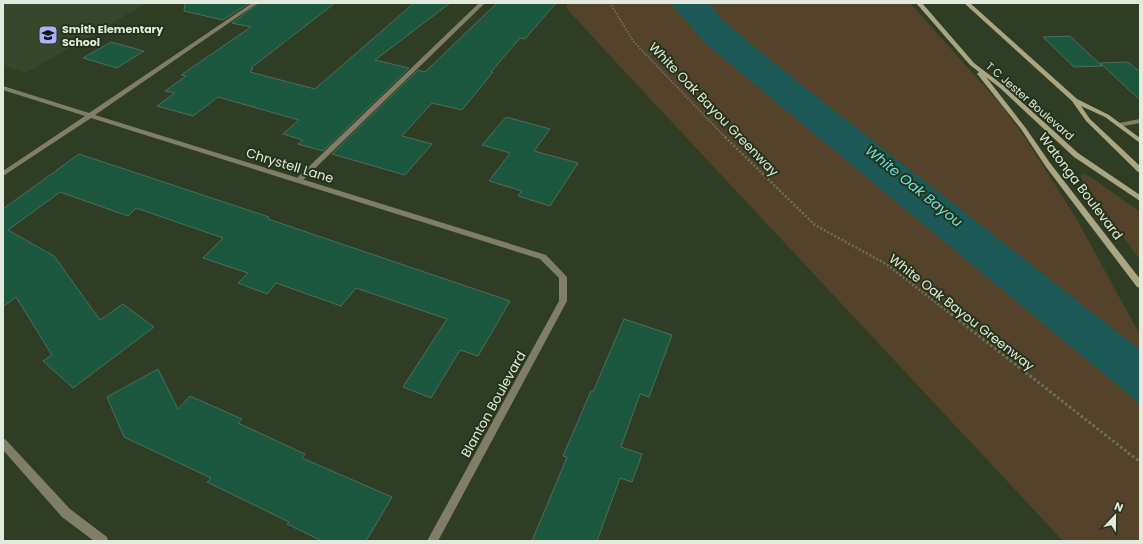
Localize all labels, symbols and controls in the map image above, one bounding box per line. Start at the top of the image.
place label: Smith Elementary School [62,21,163,50]
school or university icon: Smith Elementary School [37,24,59,46]
street label: White Oak Bayou Greenway [644,38,783,181]
street label: T C Jester Boulevard [982,58,1078,144]
street label: Watonga Boulevard [1034,129,1127,244]
water label: White Oak Bayou [861,141,967,231]
street label: Chrystell Lane [244,143,336,188]
street label: White Oak Bayou Greenway [885,249,1039,376]
street label: Blanton Boulevard [456,348,531,461]
north arrow [1095,496,1135,536]
text: N [1112,498,1126,516]

